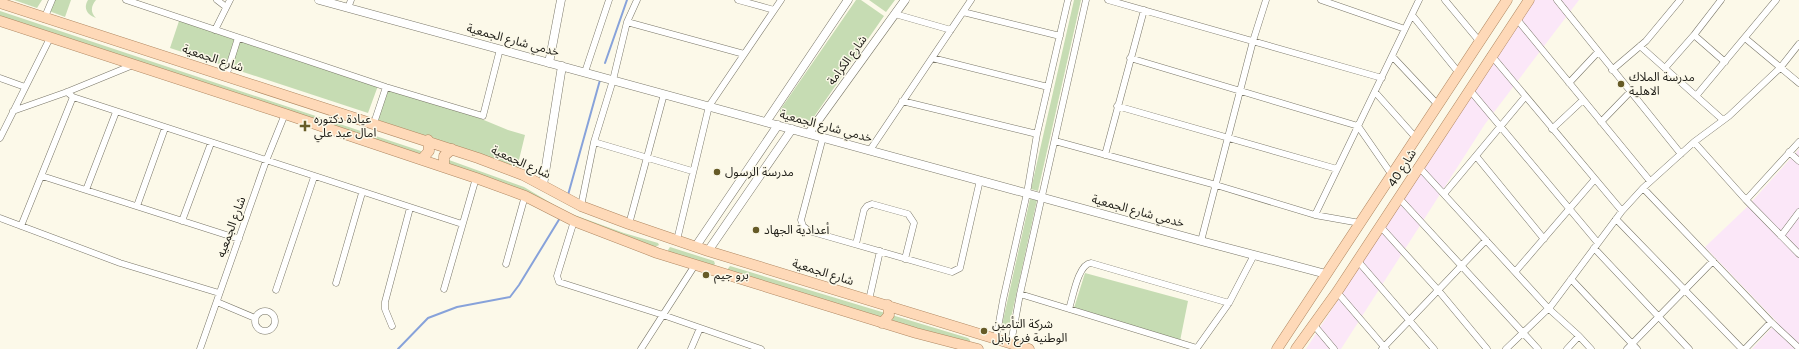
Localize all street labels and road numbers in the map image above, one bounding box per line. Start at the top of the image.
street label: خدمي شارع الجمعية [464,21,561,62]
street label: شارع الكرامة [824,32,871,89]
street label: شارع الجمعية [180,42,245,76]
street label: خدمي شارع الجمعية [777,107,874,148]
street label: شارع الجمعية [488,143,553,183]
street label: شارع 40 [1385,147,1421,190]
street label: خدمي شارع الجمعية [1089,192,1186,233]
street label: شارع الجمعيه [214,195,250,260]
street label: شارع الجمعية [790,256,855,290]

